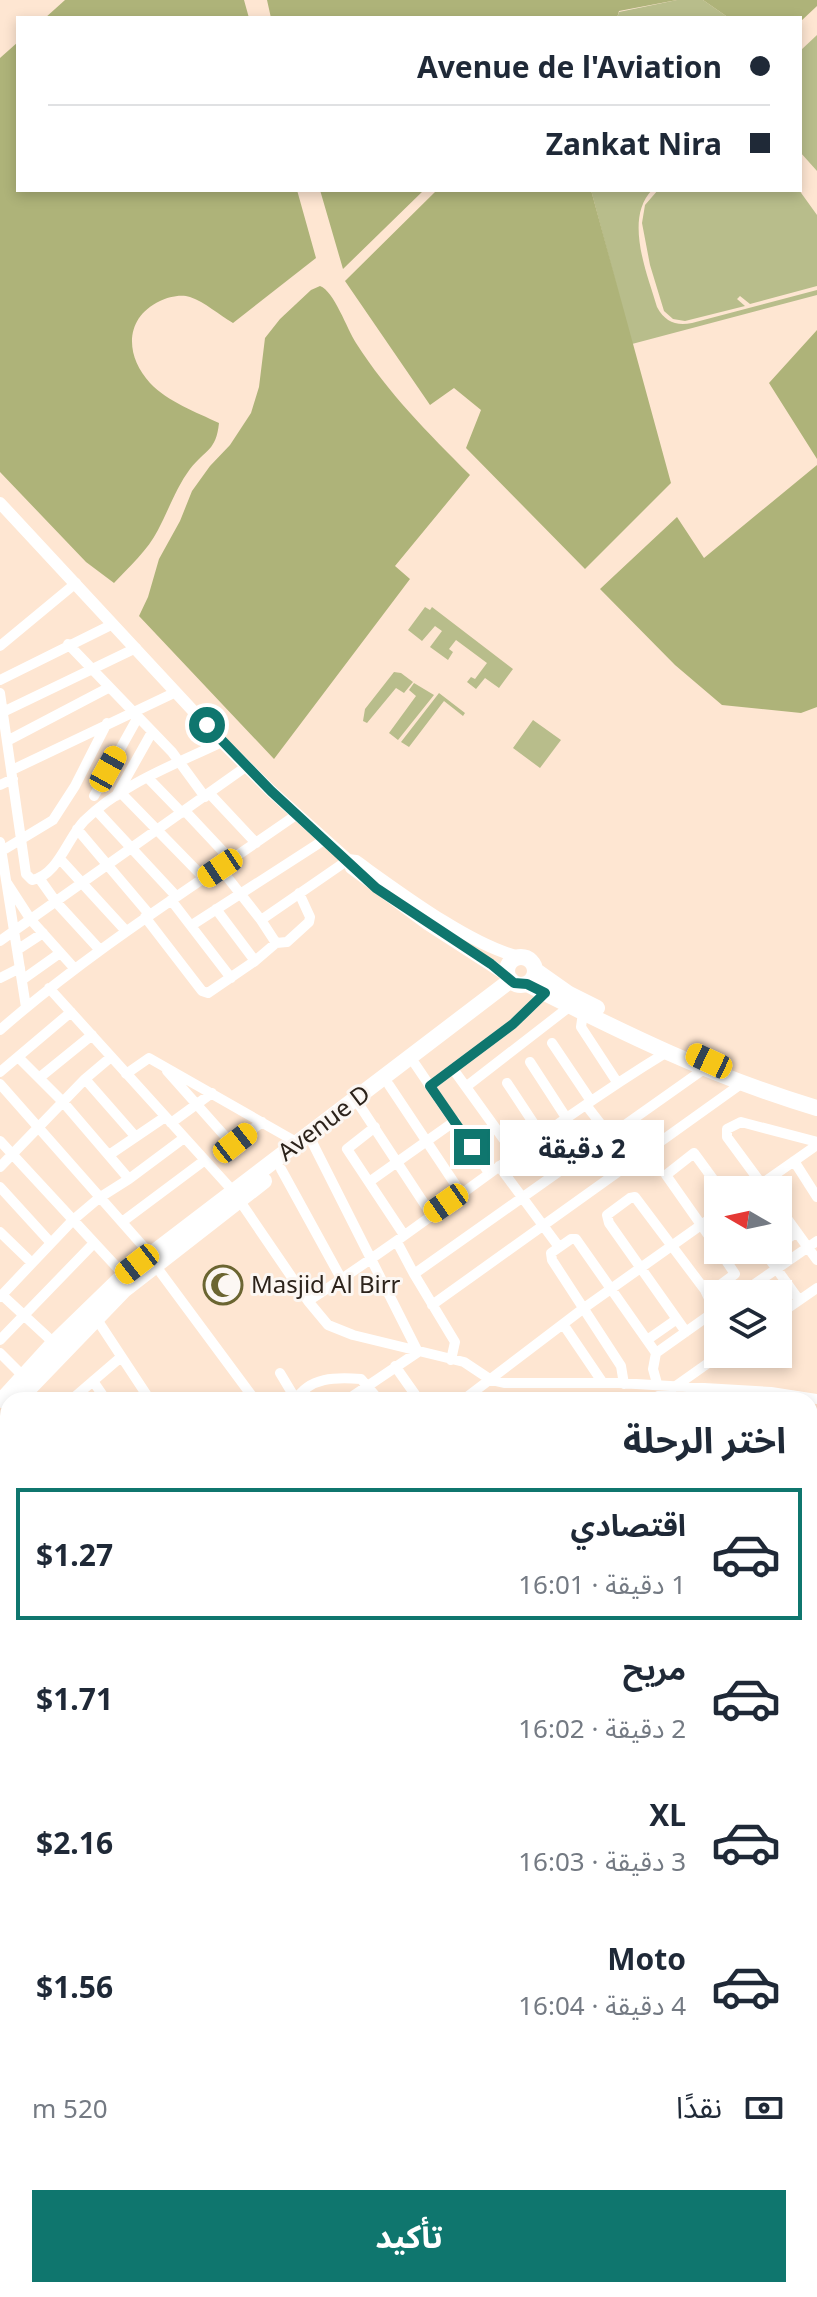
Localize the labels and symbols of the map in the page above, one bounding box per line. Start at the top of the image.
route start [189,707,225,743]
car [86,742,130,796]
car [193,845,247,891]
car [682,1040,736,1082]
street label: Avenue D [270,1076,376,1167]
car [209,1119,261,1167]
callout: 2 دقيقة [500,1119,664,1175]
route end [454,1129,490,1165]
north arrow [704,1176,792,1264]
car [419,1179,473,1227]
car [111,1240,163,1288]
mosque icon: Masjid Al Birr [202,1264,244,1306]
place label: Masjid Al Birr [251,1267,401,1300]

